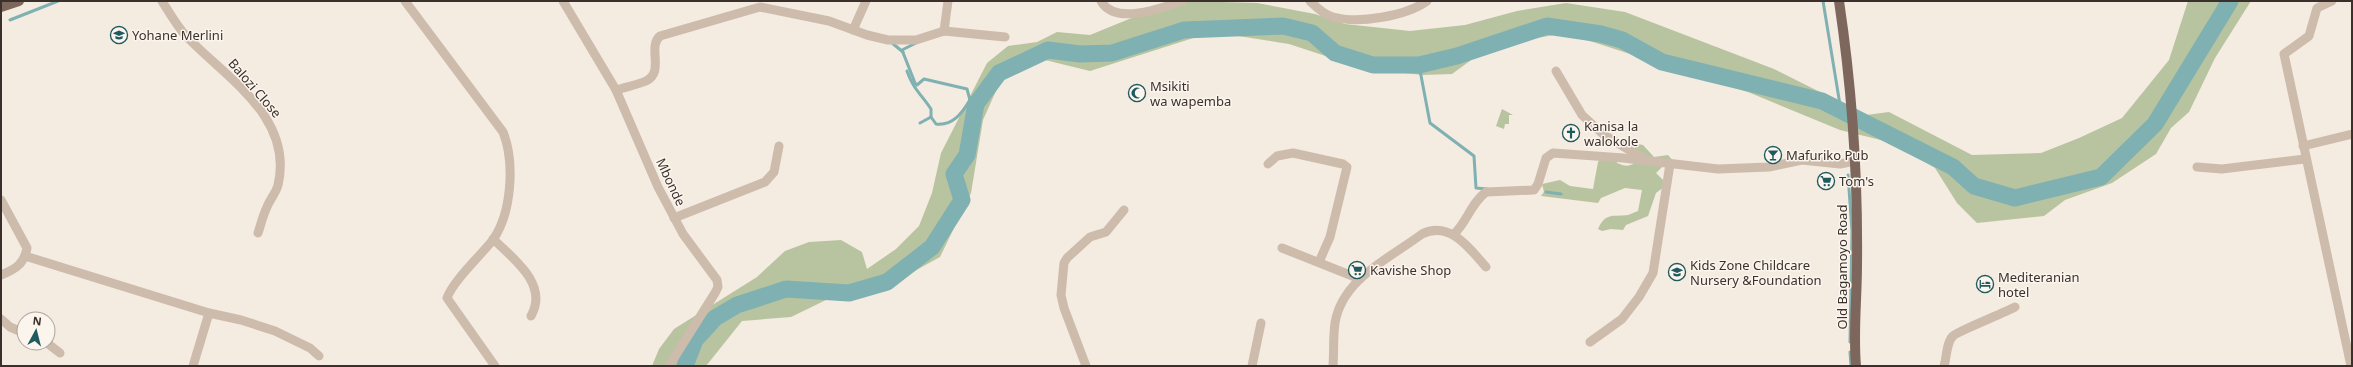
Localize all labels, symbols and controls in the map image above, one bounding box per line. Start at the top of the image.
school or university icon: Yohane Merlini [109,25,129,45]
place label: Yohane Merlini [132,26,223,44]
street label: Balozi Close [224,55,286,121]
place label: Msikiti wa wapemba [1150,77,1231,110]
mosque icon: Msikiti wa wapemba [1127,83,1147,103]
place label: Kanisa la walokole [1584,117,1638,150]
church icon: Kanisa la walokole [1561,123,1581,143]
bar icon: Mafuriko Pub [1763,145,1783,165]
place label: Mafuriko Pub [1786,146,1868,164]
street label: Mbonde [652,155,690,209]
supermarket icon: Tom's [1816,171,1836,191]
place label: Tom's [1839,172,1874,190]
street label: Old Bagamoyo Road [1833,205,1851,329]
place label: Kids Zone Childcare Nursery &Foundation [1690,256,1822,289]
supermarket icon: Kavishe Shop [1347,260,1367,280]
place label: Kavishe Shop [1370,261,1451,279]
school or university icon: Kids Zone Childcare Nursery &Foundation [1667,262,1687,282]
place label: Mediteranian hotel [1998,268,2080,301]
hotel icon: Mediteranian hotel [1975,274,1995,294]
north arrow [16,311,56,351]
text: N [32,313,43,329]

